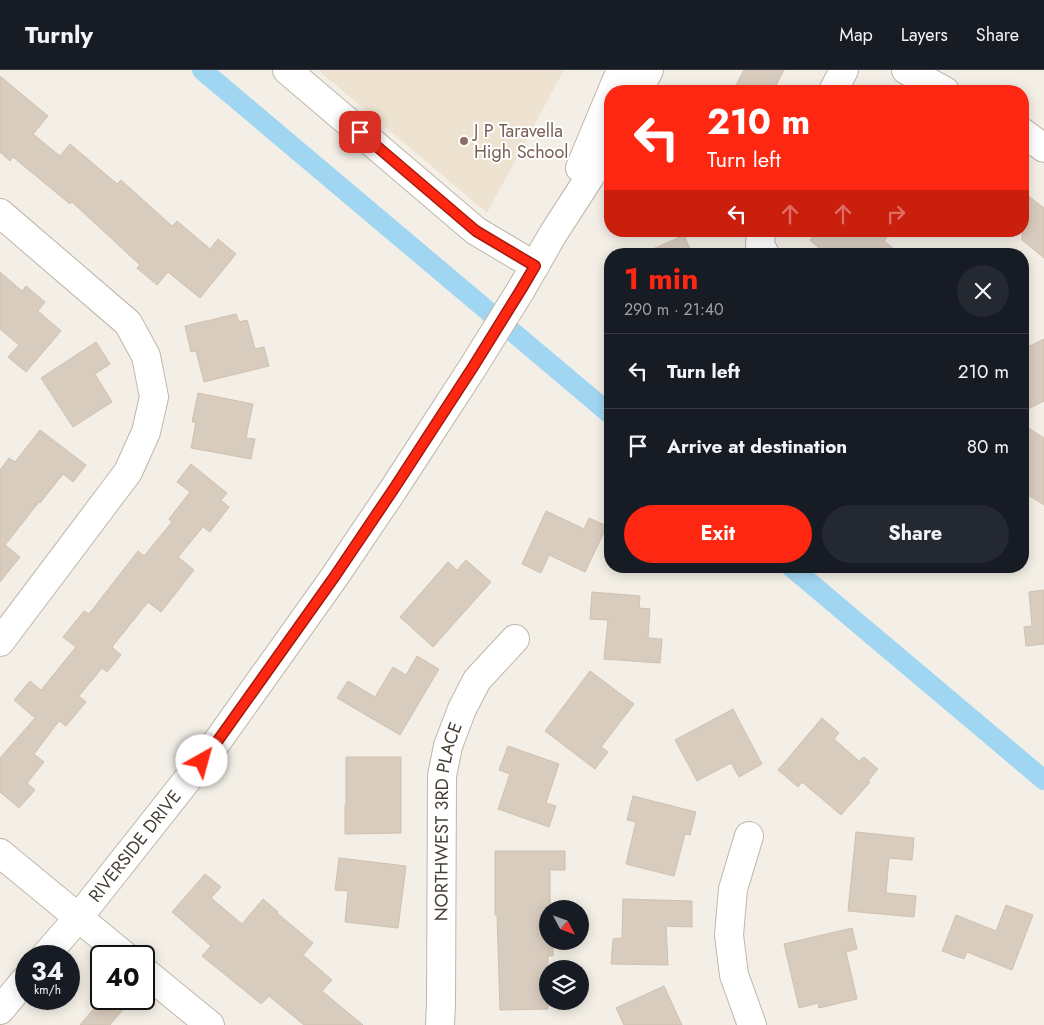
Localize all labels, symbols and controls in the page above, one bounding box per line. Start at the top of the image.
text: Turnly [25,17,93,52]
text: Map [839,22,873,48]
text: Layers [901,22,948,48]
text: Share [976,22,1019,48]
text: 210 m [707,97,810,147]
icon: left [624,105,689,170]
pin [339,111,381,153]
icon: arrive [346,118,374,146]
place label: J P Taravella High School [472,118,568,165]
marker: J P Taravella High School [458,135,470,147]
text: Turn left [707,143,781,175]
icon: left [723,200,751,228]
icon: ahead [776,200,804,228]
icon: ahead [829,200,857,228]
icon: right [882,200,910,228]
text: 1 min [624,257,698,300]
button: close [957,265,1009,317]
text: 290 m · 21:40 [624,298,724,321]
icon: left [624,357,652,385]
text: Turn left [667,358,740,385]
text: 210 m [958,358,1009,385]
icon: arrive [624,432,652,460]
text: Arrive at destination [667,433,847,460]
text: 80 m [967,433,1009,460]
button: Exit [624,505,812,563]
button: Share [822,505,1009,563]
street label: NORTHWEST 3RD PLACE [428,718,469,921]
position arrow [175,734,227,786]
street label: RIVERSIDE DRIVE [82,784,187,908]
north arrow [539,900,589,950]
map controls [539,900,589,1010]
speed limit sign: 40 [90,945,155,1010]
text: 34 [31,953,64,989]
button: layers [539,960,589,1010]
text: km/h [34,981,61,999]

